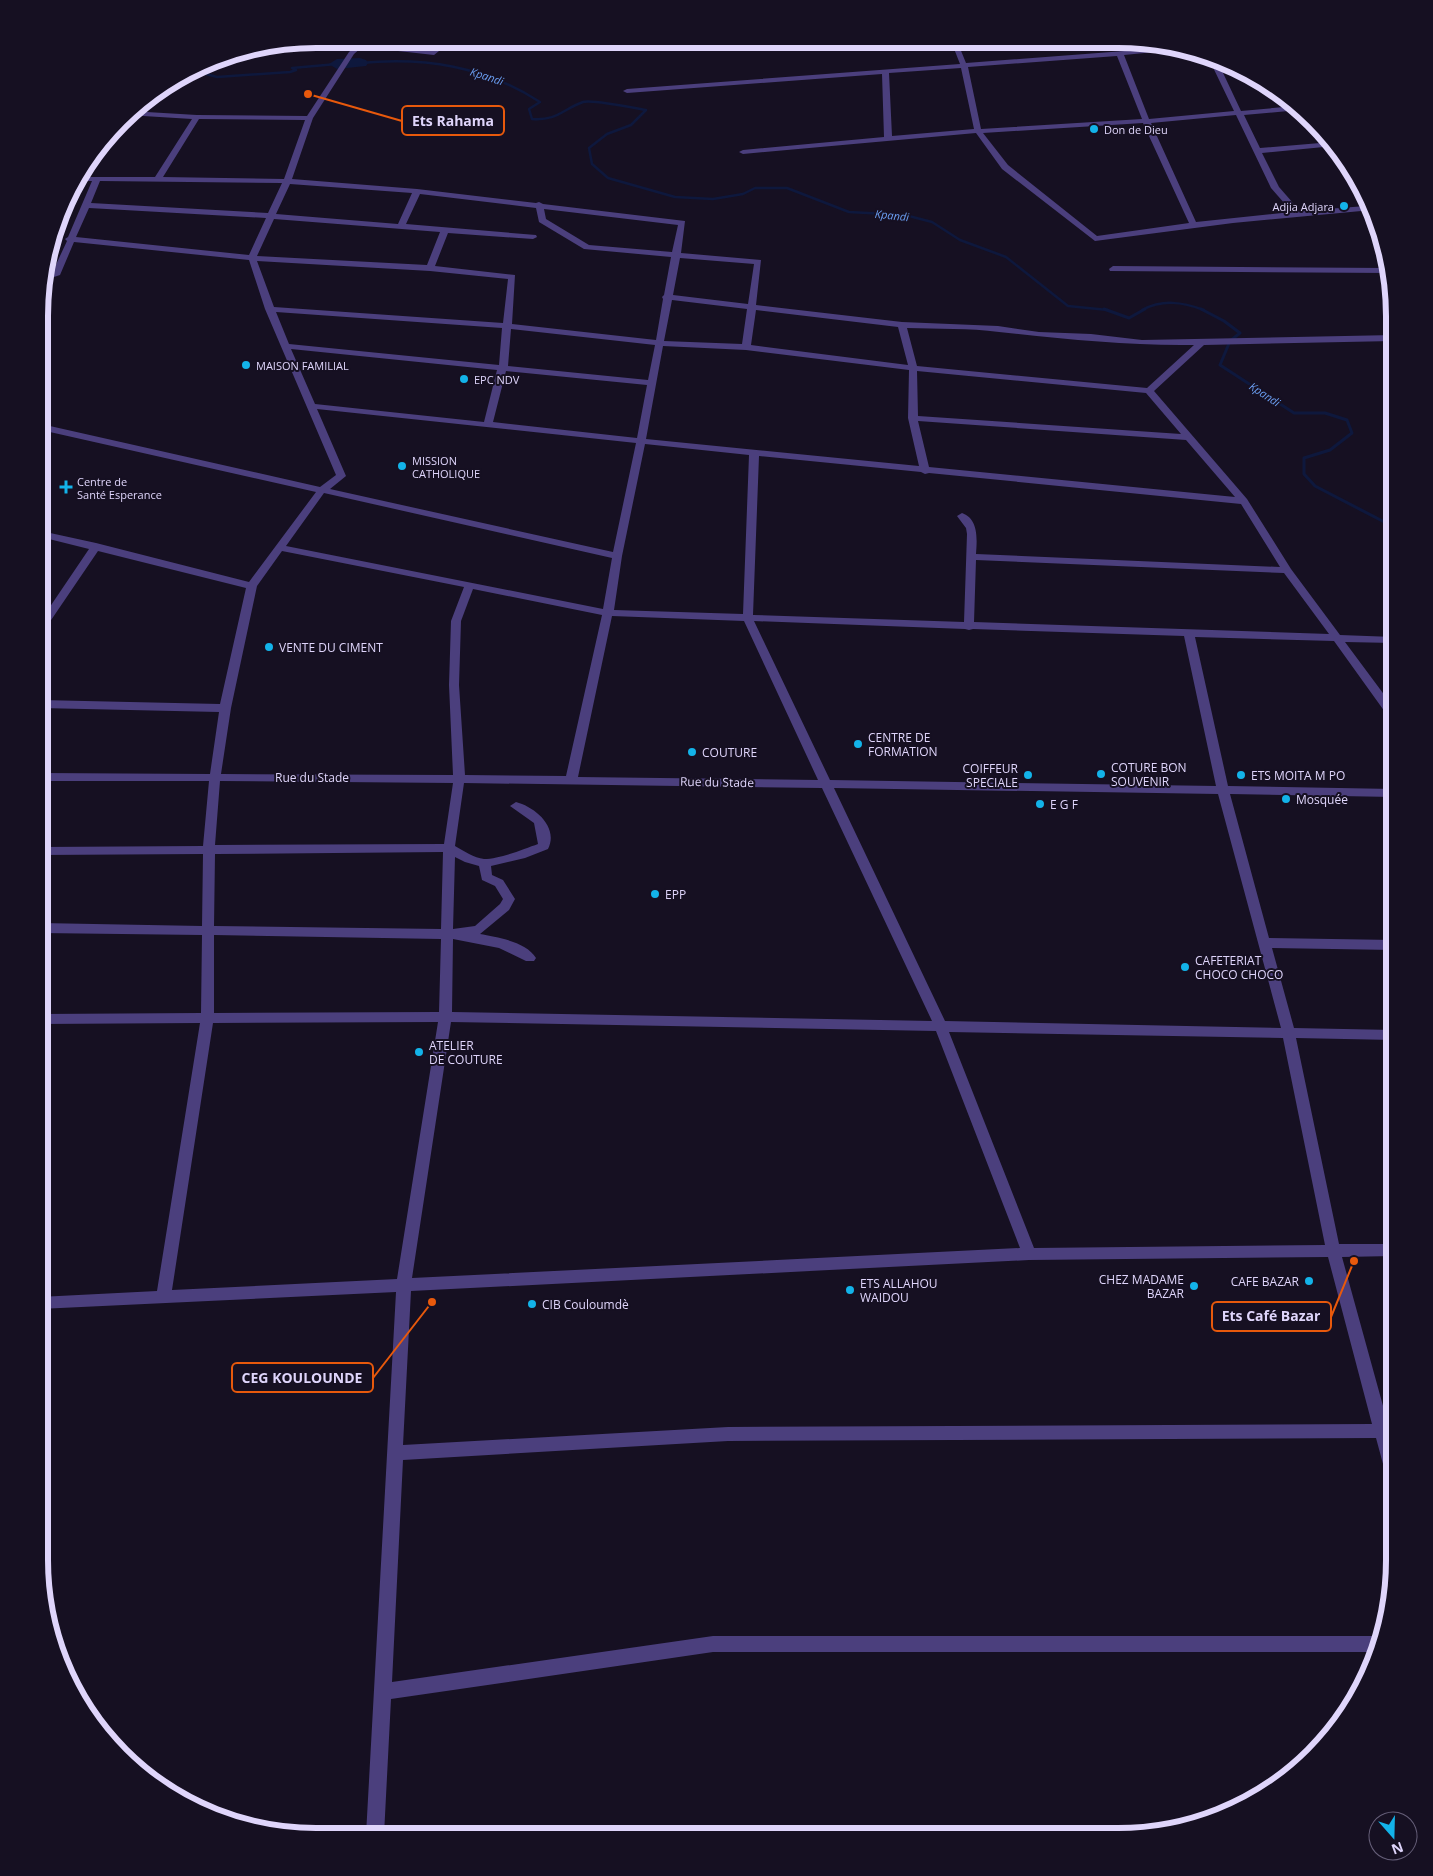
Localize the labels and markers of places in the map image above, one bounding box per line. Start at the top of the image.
callout: Ets Rahama [402,106,504,135]
place label: Don de Dieu [1104,122,1168,137]
marker: Don de Dieu [1088,123,1100,135]
place label: Adjia Adjara [1273,199,1334,214]
marker: Adjia Adjara [1338,200,1350,212]
place label: MAISON FAMILIAL [256,358,349,373]
marker: MAISON FAMILIAL [240,359,252,371]
place label: EPC NDV [474,372,520,387]
marker: EPC NDV [458,373,470,385]
place label: MISSION CATHOLIQUE [412,453,480,481]
marker: MISSION CATHOLIQUE [396,460,408,472]
place label: Centre de Santé Esperance [77,474,162,502]
marker: Centre de Santé Esperance [59,480,73,494]
place label: VENTE DU CIMENT [279,639,383,656]
marker: VENTE DU CIMENT [263,641,275,653]
place label: CENTRE DE FORMATION [868,729,938,760]
marker: CENTRE DE FORMATION [852,738,864,750]
place label: COUTURE [702,744,757,761]
marker: COUTURE [686,746,698,758]
place label: COTURE BON SOUVENIR [1111,759,1187,790]
place label: COIFFEUR SPECIALE [963,760,1019,791]
place label: ETS MOITA M PO [1251,767,1345,784]
marker: COTURE BON SOUVENIR [1095,768,1107,780]
marker: COIFFEUR SPECIALE [1022,769,1034,781]
marker: ETS MOITA M PO [1235,769,1247,781]
place label: Mosquée [1296,791,1348,808]
marker: Mosquée [1280,793,1292,805]
place label: E G F [1050,796,1078,813]
marker: E G F [1034,798,1046,810]
place label: EPP [665,886,686,903]
marker: EPP [649,888,661,900]
place label: CAFETERIAT CHOCO CHOCO [1195,952,1283,983]
marker: CAFETERIAT CHOCO CHOCO [1179,961,1191,973]
place label: ATELIER DE COUTURE [429,1037,503,1068]
marker: ATELIER DE COUTURE [413,1046,425,1058]
place label: CHEZ MADAME BAZAR [1099,1271,1185,1302]
place label: CAFE BAZAR [1231,1273,1300,1290]
place label: ETS ALLAHOU WAIDOU [860,1275,938,1306]
marker: CAFE BAZAR [1303,1275,1315,1287]
marker: CHEZ MADAME BAZAR [1188,1280,1200,1292]
marker: ETS ALLAHOU WAIDOU [844,1284,856,1296]
place label: CIB Couloumdè [542,1296,629,1313]
marker: CIB Couloumdè [526,1298,538,1310]
callout: Ets Café Bazar [1212,1302,1331,1331]
callout: CEG KOULOUNDE [232,1363,373,1392]

